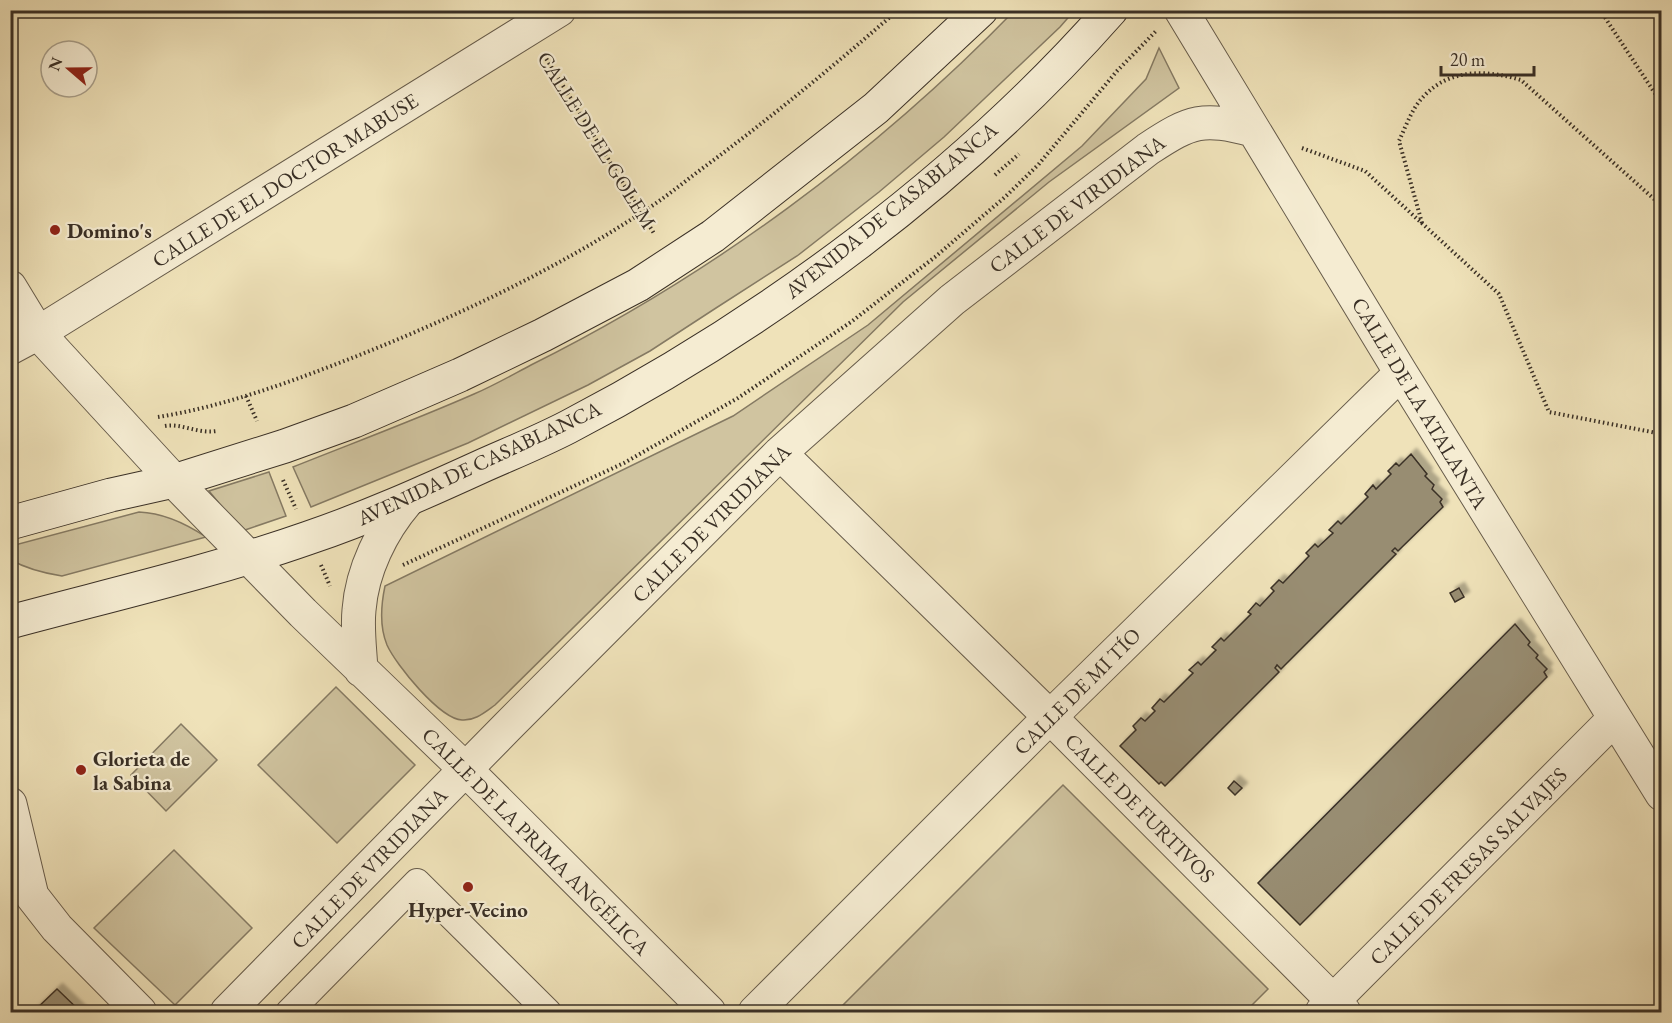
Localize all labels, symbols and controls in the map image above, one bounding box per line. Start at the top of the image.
north arrow [39,39,99,99]
scale bar [1441,39,1534,77]
street label: CALLE DE EL GOLEM [531,46,663,234]
text: 20 m [1450,48,1485,71]
text: N [43,54,67,74]
street label: CALLE DE EL DOCTOR MABUSE [147,87,423,273]
street label: AVENIDA DE CASABLANCA [778,115,1003,305]
street label: CALLE DE VIRIDIANA [983,129,1171,279]
place label: Domino's [67,217,152,244]
marker: Domino's [48,223,62,237]
street label: CALLE DE LA ATALANTA [1346,292,1494,514]
street label: AVENIDA DE CASABLANCA [352,394,606,532]
street label: CALLE DE VIRIDIANA [626,437,797,608]
street label: CALLE DE MI TÍO [1008,622,1146,760]
street label: CALLE DE LA PRIMA ANGÉLICA [416,721,656,961]
street label: CALLE DE FURTIVOS [1059,727,1221,889]
place label: Glorieta de la Sabina [93,745,190,796]
street label: CALLE DE FRESAS SALVAJES [1363,761,1573,971]
marker: Glorieta de la Sabina [74,763,88,777]
street label: CALLE DE VIRIDIANA [285,781,453,954]
marker: Hyper-Vecino [461,880,475,894]
place label: Hyper-Vecino [408,896,528,923]

